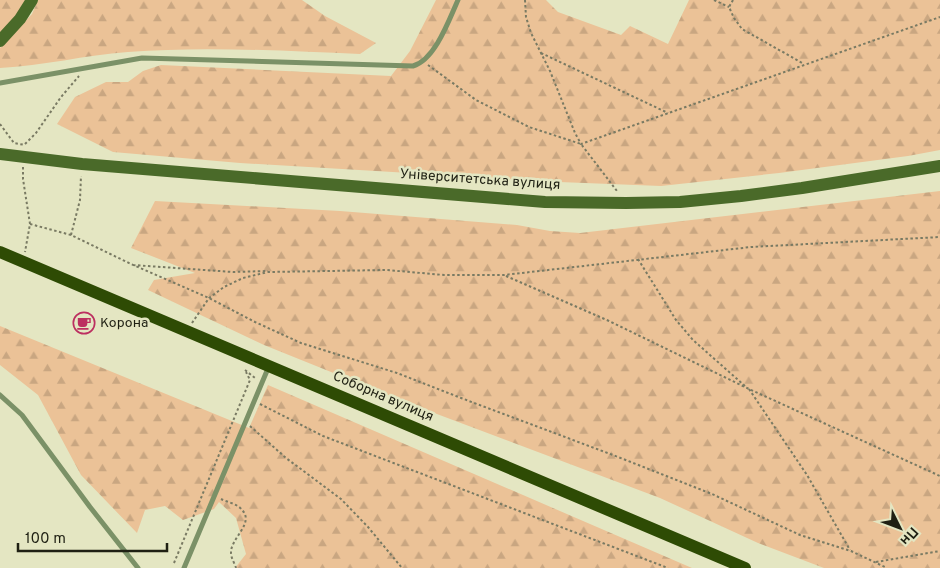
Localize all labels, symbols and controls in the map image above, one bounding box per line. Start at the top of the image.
street label: Університетська вулиця [399,166,561,194]
cafe icon: Корона [72,311,96,335]
place label: Корона [100,315,148,332]
street label: Соборна вулиця [330,368,436,426]
north arrow [875,503,925,553]
scale bar [18,520,166,552]
text: Пн [896,523,921,548]
text: 100 m [25,530,66,549]

